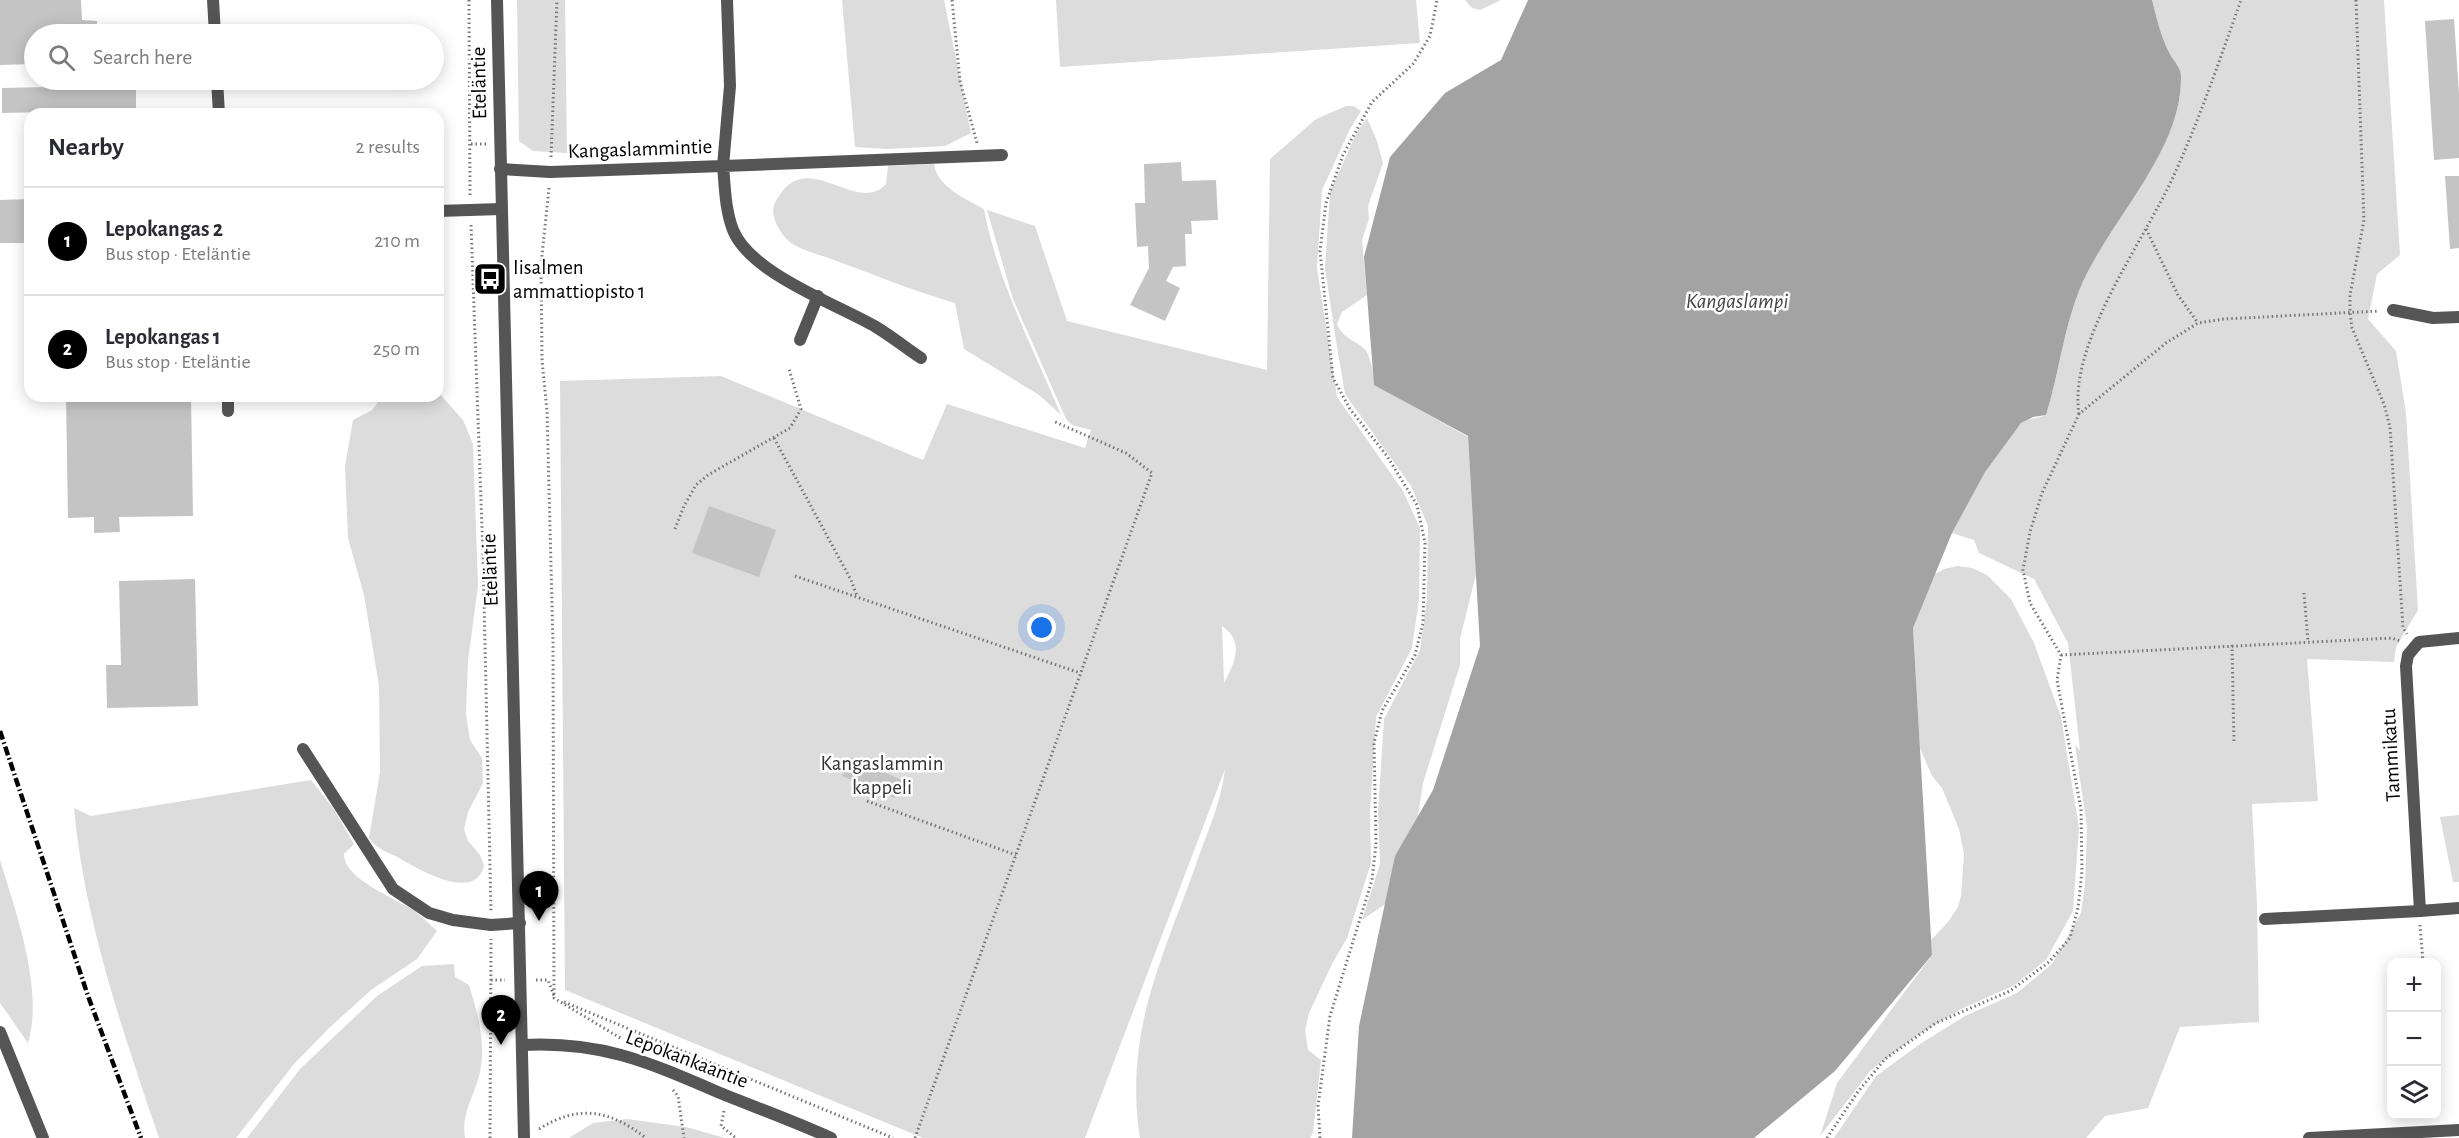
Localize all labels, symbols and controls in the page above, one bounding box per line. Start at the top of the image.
search box [24,24,444,90]
icon: search [45,41,78,74]
text: Search here [93,46,192,68]
street label: Eteläntie [468,46,490,120]
text: Nearby [48,134,124,160]
street label: Kangaslammintie [567,136,713,162]
text: 2 results [356,137,420,157]
text: Lepokangas 2 [105,218,223,240]
text: 1 [64,231,71,251]
text: 210 m [374,231,420,251]
text: Bus stop · Eteläntie [105,244,251,264]
place label: Iisalmen ammattiopisto 1 [513,257,645,302]
bus stop icon: Iisalmen ammattiopisto 1 [472,261,508,297]
water label: Kangaslampi [1686,290,1788,313]
text: Lepokangas 1 [105,326,221,348]
text: 2 [63,339,72,359]
text: 250 m [373,339,420,359]
text: Bus stop · Eteläntie [105,352,251,372]
street label: Eteläntie [478,533,502,607]
your location [1027,613,1056,642]
street label: Tammikatu [2378,708,2404,802]
park label: Kangaslammin kappeli [820,753,944,798]
pin: 1 [520,872,558,921]
map controls [2387,958,2441,1120]
button: + [2387,958,2441,1012]
pin: 2 [482,996,520,1045]
button: − [2387,1012,2441,1066]
street label: Lepokankaantie [623,1026,751,1092]
button: layers [2387,1066,2441,1120]

